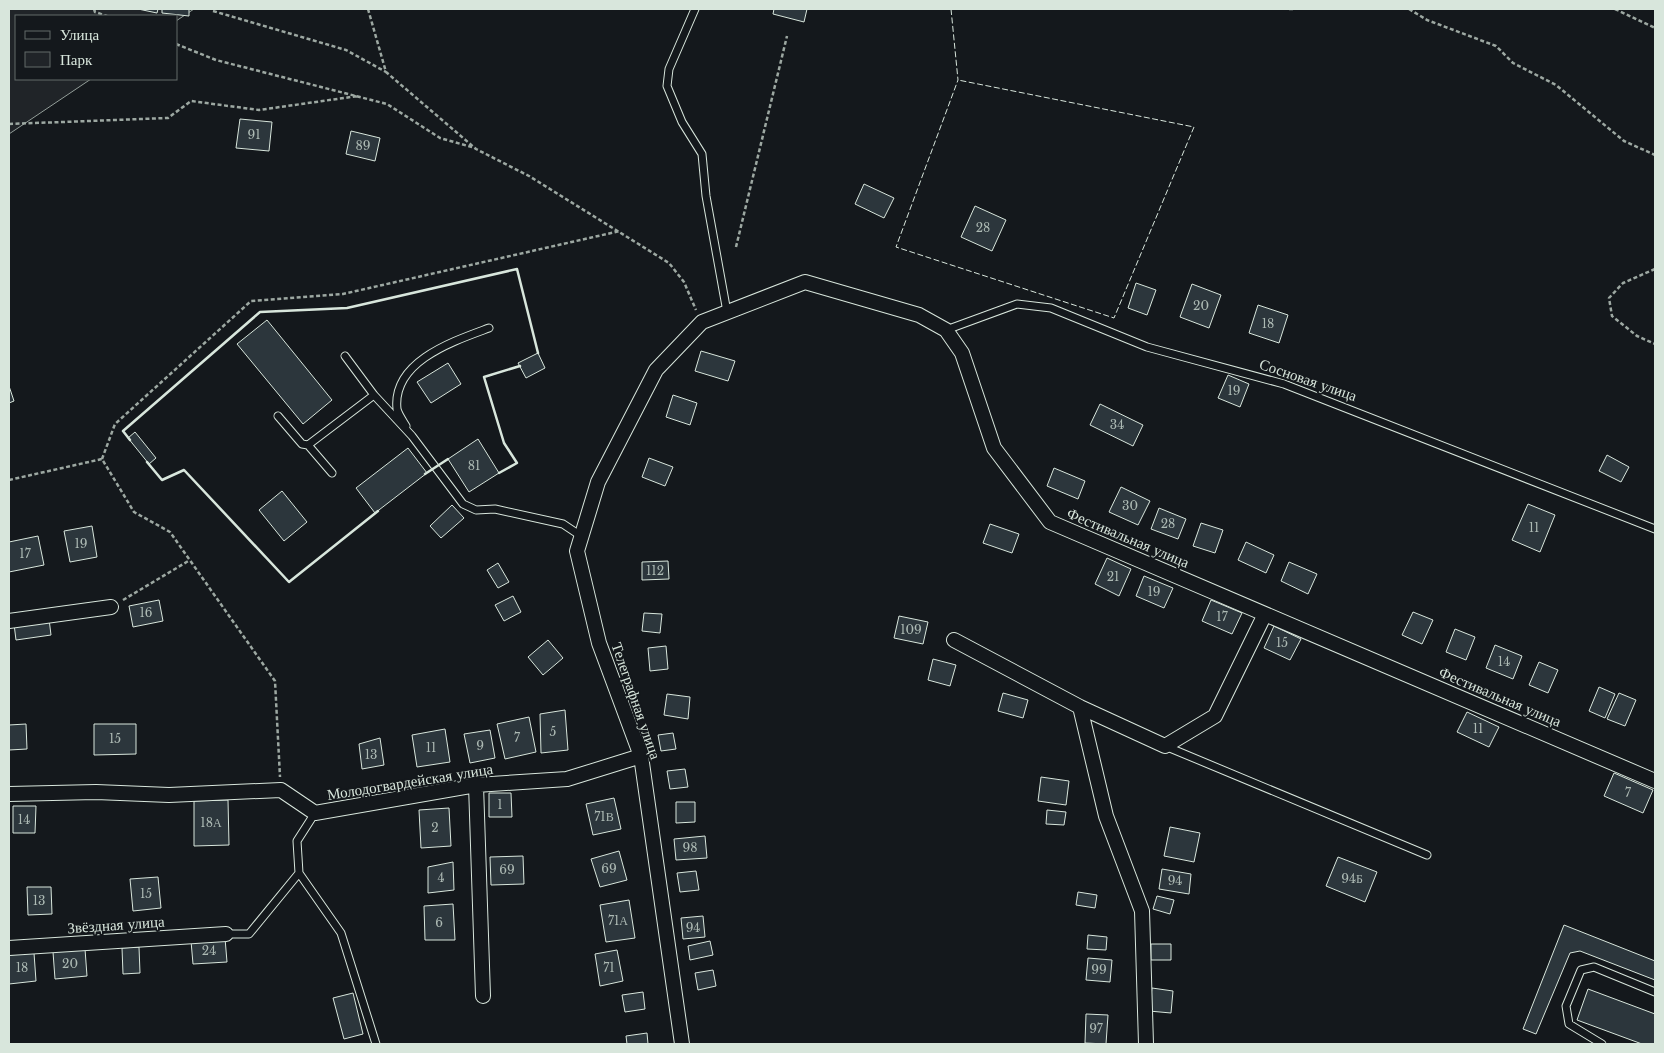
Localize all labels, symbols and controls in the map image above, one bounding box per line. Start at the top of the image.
legend [15,15,178,80]
text: Улица [60,25,99,44]
text: Парк [60,50,93,69]
house number: 91 [247,127,261,142]
house number: 89 [356,138,371,153]
house number: 28 [976,220,990,235]
house number: 20 [1193,298,1209,313]
house number: 18 [1262,316,1274,331]
street label: Сосновая улица [1257,354,1360,405]
house number: 19 [1227,383,1241,398]
house number: 34 [1110,417,1124,432]
house number: 81 [468,458,480,473]
house number: 30 [1122,498,1138,513]
street label: Фестивальная улица [1064,503,1193,572]
house number: 28 [1161,516,1175,531]
house number: 11 [1529,520,1539,535]
house number: 19 [74,536,88,551]
house number: 17 [19,546,32,561]
house number: 112 [646,563,664,578]
house number: 21 [1107,569,1119,584]
house number: 19 [1147,584,1161,599]
house number: 16 [139,605,153,620]
house number: 17 [1216,609,1229,624]
house number: 109 [900,622,922,637]
house number: 15 [1276,635,1288,650]
street label: Телеграфная улица [608,640,665,762]
house number: 14 [1498,654,1510,669]
street label: Фестивальная улица [1436,662,1565,731]
house number: 11 [1473,721,1483,736]
house number: 5 [550,724,557,739]
house number: 7 [514,730,521,745]
house number: 15 [109,731,121,746]
house number: 9 [476,738,484,753]
house number: 11 [426,740,436,755]
house number: 13 [365,747,377,762]
street label: Молодогвардейская улица [326,759,495,804]
house number: 7 [1625,785,1632,800]
house number: 1 [497,797,503,812]
house number: 71В [594,809,614,824]
house number: 14 [18,812,30,827]
house number: 18А [200,815,222,830]
house number: 2 [431,820,439,835]
house number: 98 [683,840,698,855]
house number: 69 [601,861,617,876]
house number: 69 [499,862,515,877]
house number: 4 [437,870,445,885]
house number: 94Б [1341,871,1363,886]
house number: 94 [1168,873,1182,888]
house number: 15 [140,886,152,901]
house number: 13 [33,893,45,908]
street label: Звёздная улица [67,912,166,937]
house number: 71А [608,913,628,928]
house number: 6 [435,915,443,930]
house number: 94 [686,920,700,935]
house number: 24 [202,943,216,958]
house number: 20 [62,956,78,971]
house number: 18 [16,960,28,975]
house number: 71 [603,960,615,975]
house number: 99 [1091,962,1107,977]
house number: 97 [1089,1021,1104,1036]

